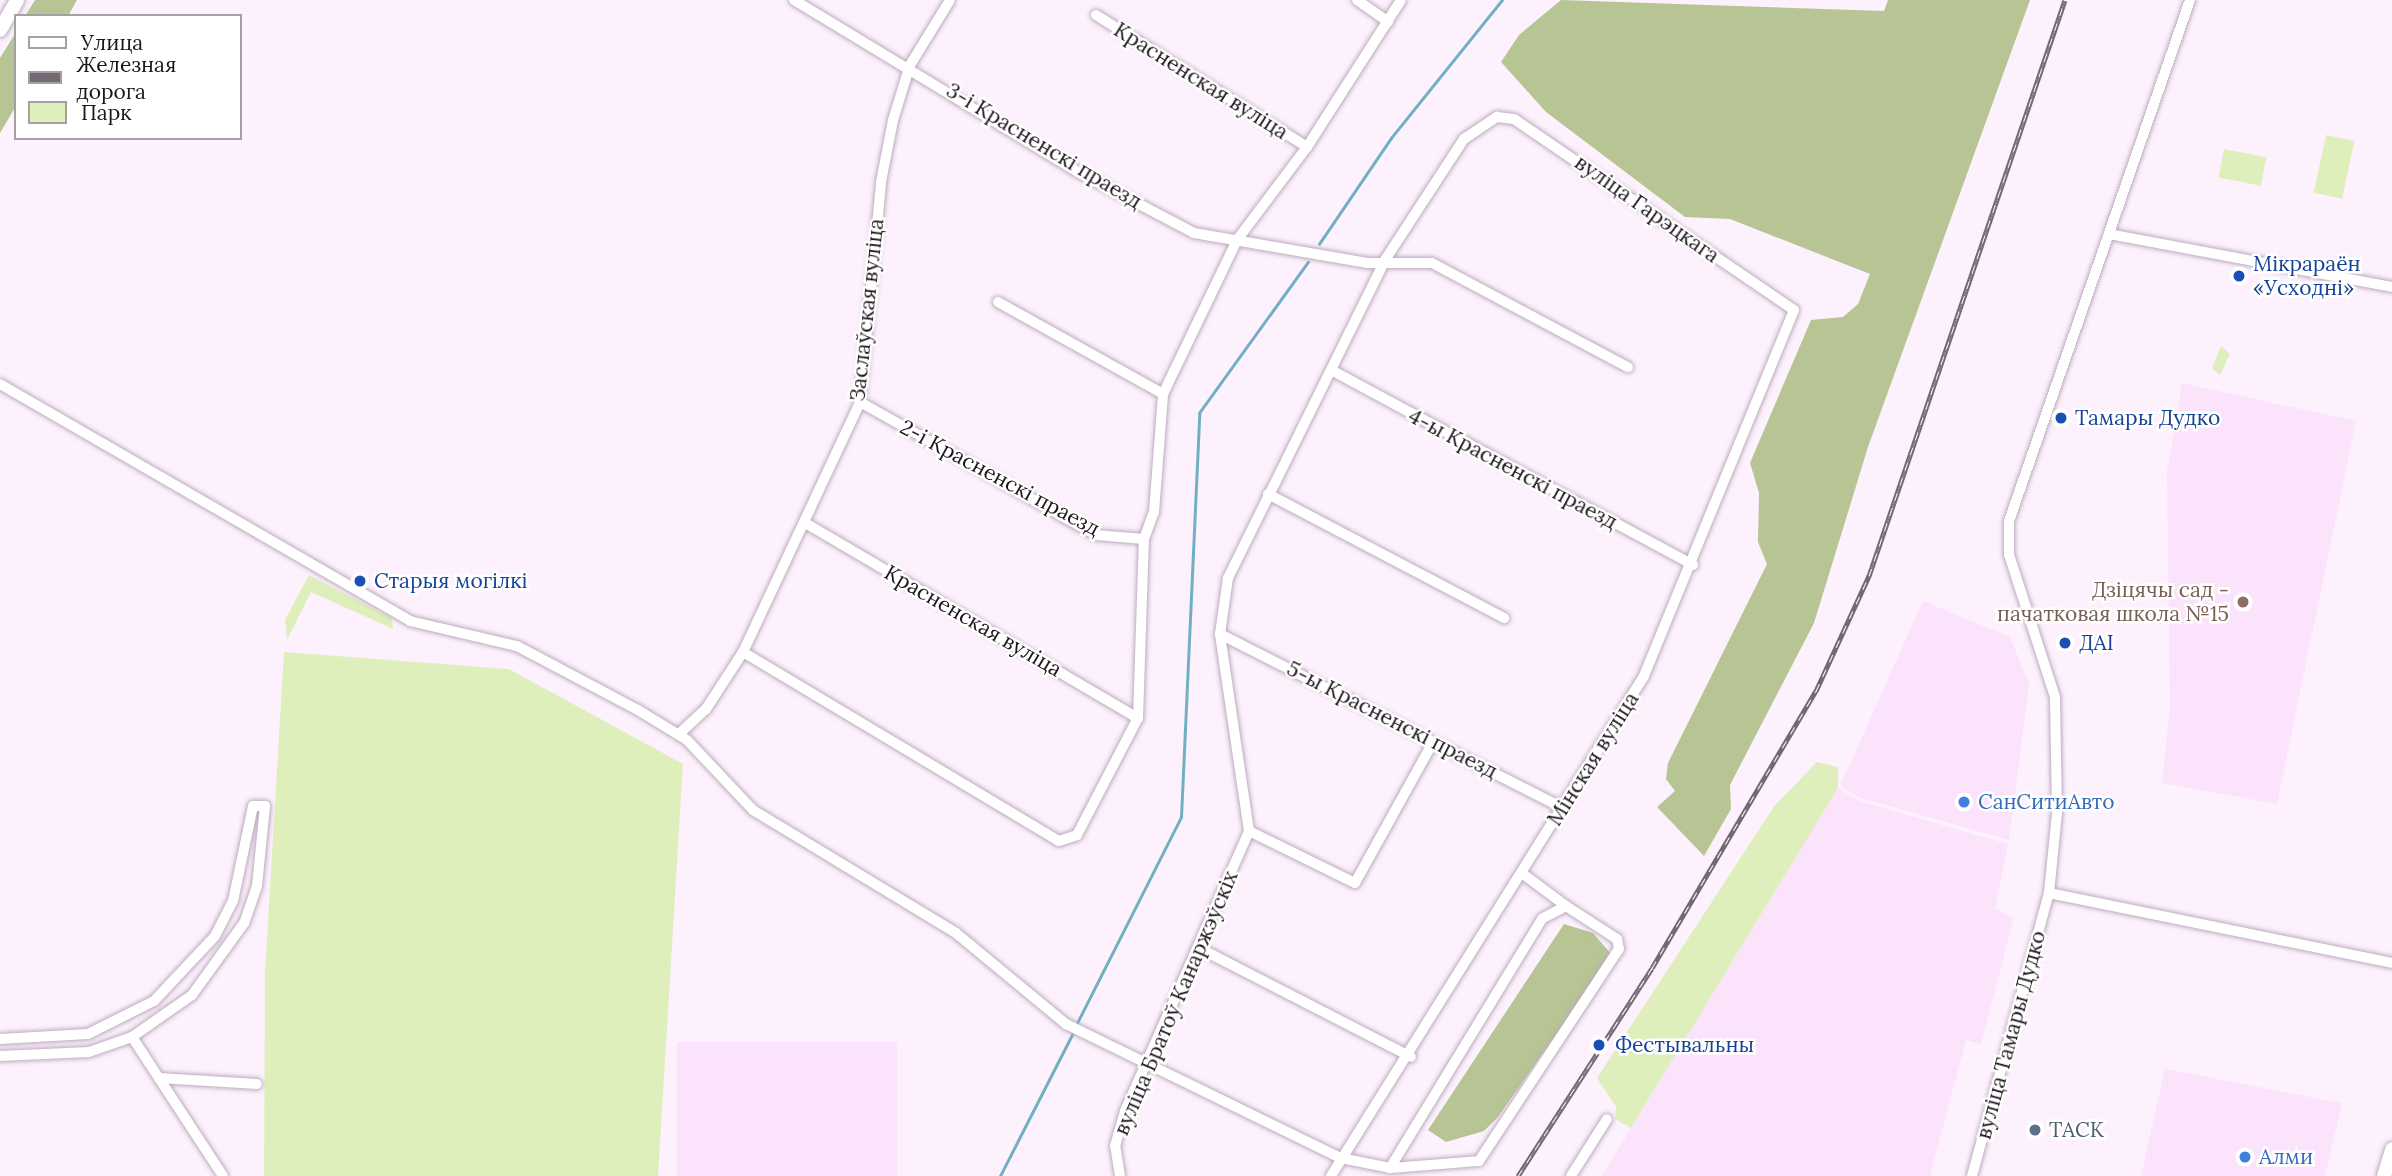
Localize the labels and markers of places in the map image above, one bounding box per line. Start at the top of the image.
place label: Мікрараён «Усходні» [2253,251,2361,301]
marker: Мікрараён «Усходні» [2231,268,2247,284]
place label: Тамары Дудко [2075,405,2220,431]
marker: Тамары Дудко [2053,410,2069,426]
place label: Старыя могілкі [374,568,527,594]
marker: Старыя могілкі [352,573,368,589]
place label: Дзіцячы сад - пачатковая школа №15 [1997,577,2229,627]
marker: Дзіцячы сад - пачатковая школа №15 [2235,594,2251,610]
place label: ДАІ [2079,630,2114,656]
marker: ДАІ [2057,635,2073,651]
place label: СанСитиАвто [1978,789,2114,815]
marker: СанСитиАвто [1956,794,1972,810]
place label: Фестывальны [1615,1032,1754,1058]
marker: Фестывальны [1589,1035,1609,1055]
place label: ТАСК [2049,1117,2104,1143]
marker: ТАСК [2027,1122,2043,1138]
place label: Алми [2259,1144,2313,1170]
marker: Алми [2237,1149,2253,1165]

